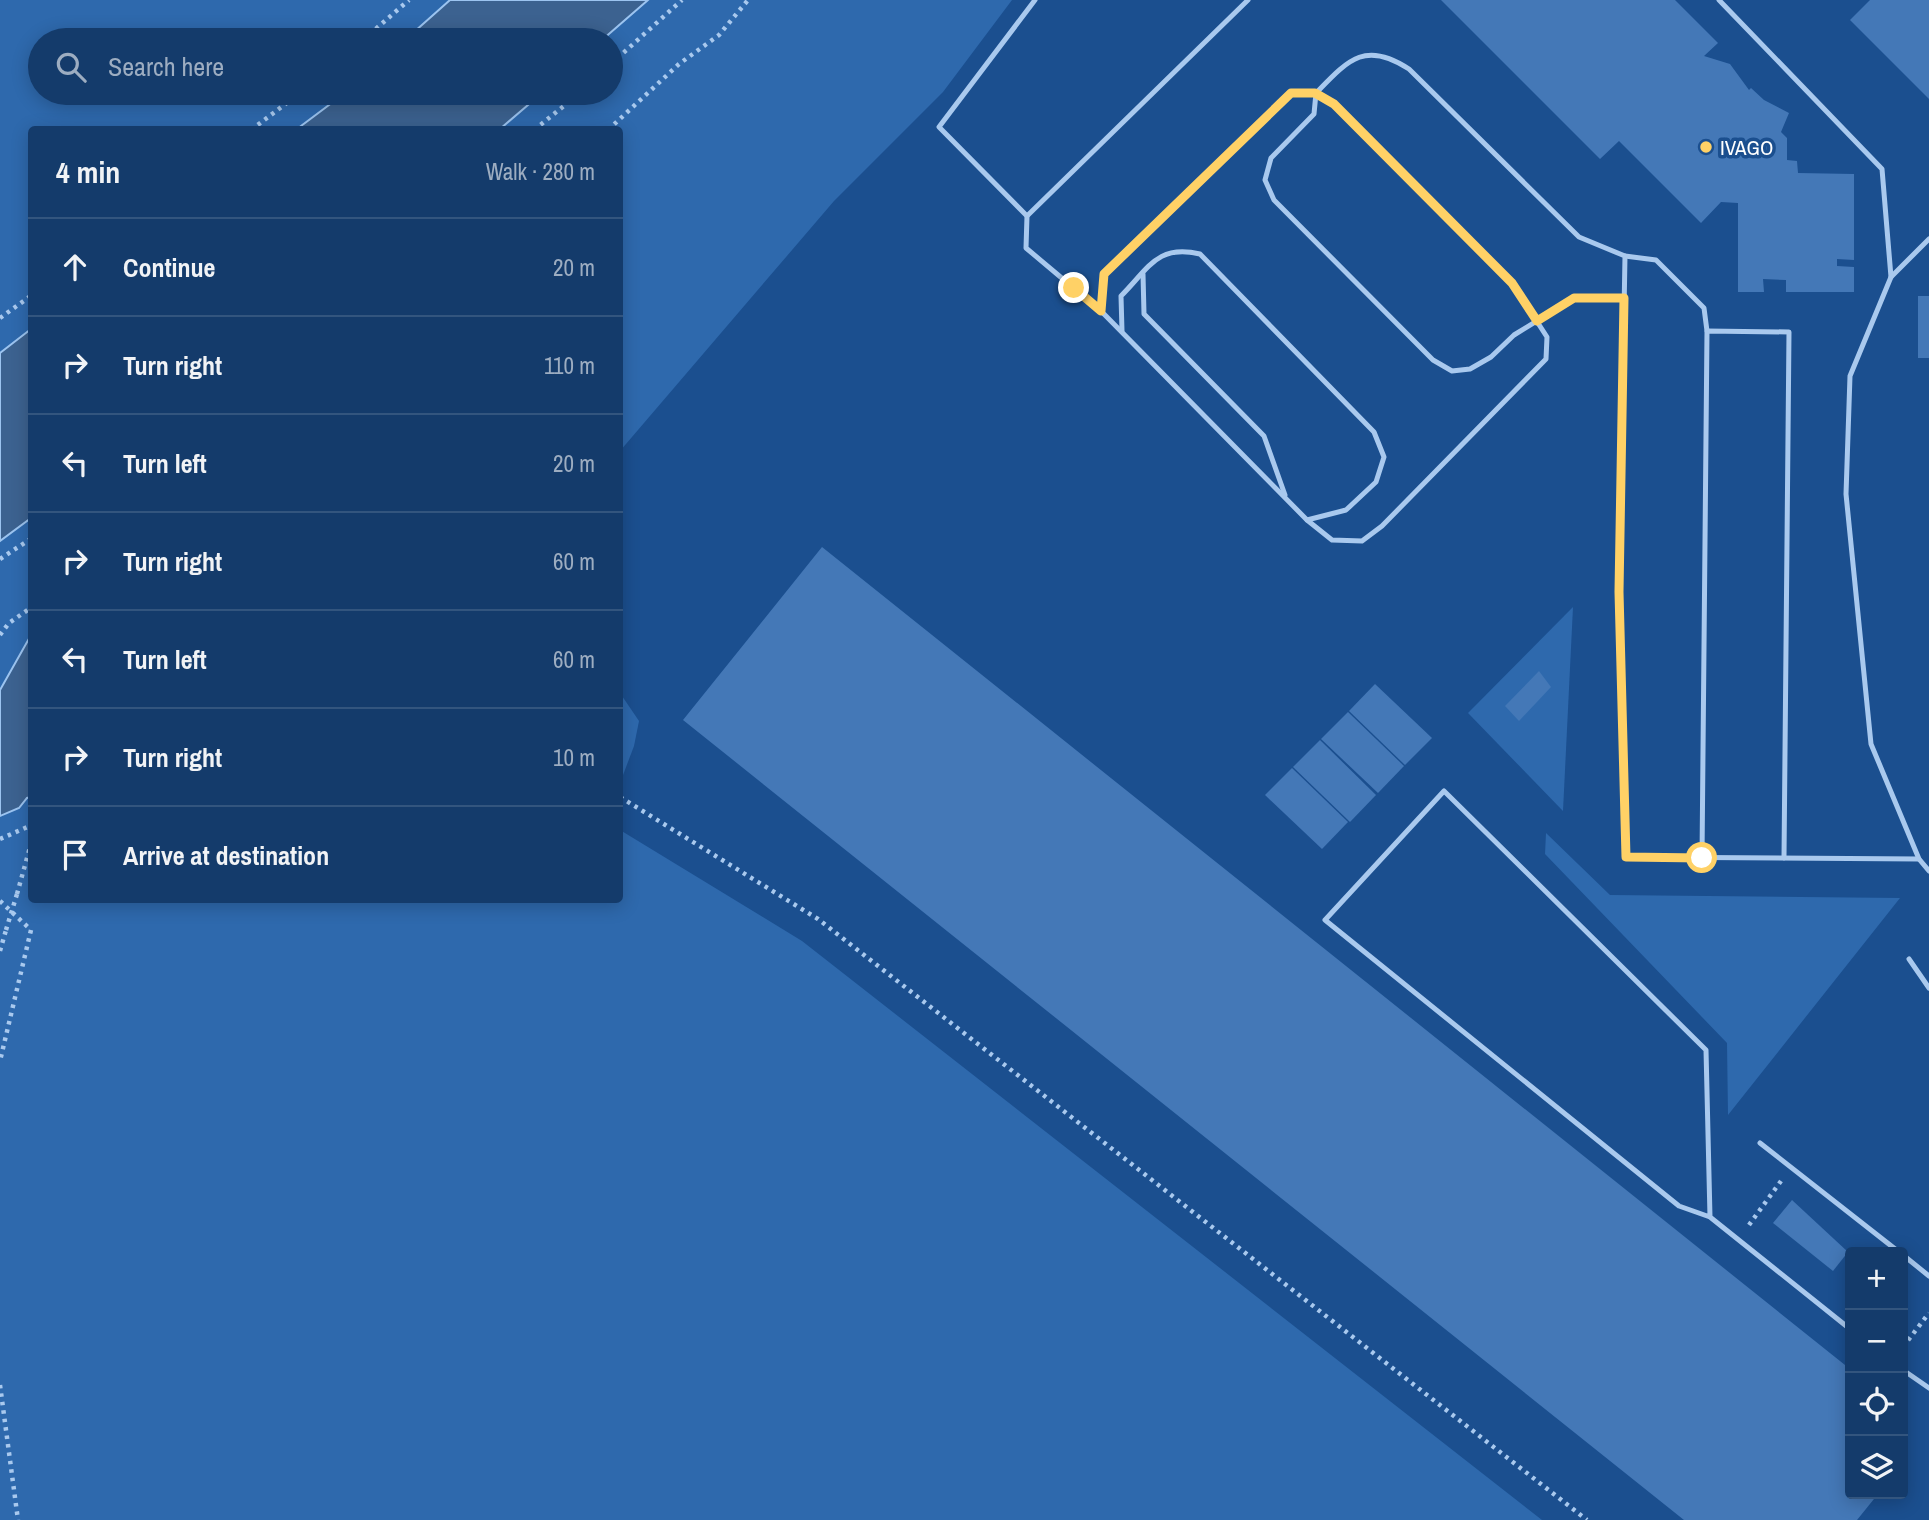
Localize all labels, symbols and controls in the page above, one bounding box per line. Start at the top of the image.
search box [28,28,623,105]
icon: search [52,48,90,86]
text: Search here [108,49,224,84]
place label: IVAGO [1720,133,1773,162]
marker: IVAGO [1698,139,1714,155]
text: 4 min [56,152,120,192]
text: Walk · 280 m [486,156,595,187]
icon: ahead [56,248,94,286]
text: Continue [123,250,215,285]
text: 20 m [553,252,595,283]
route end [1058,272,1089,303]
icon: right [56,346,94,384]
text: Turn right [123,348,222,383]
text: 110 m [544,350,595,381]
icon: left [56,444,94,482]
text: Turn left [123,446,207,481]
text: 20 m [553,448,595,479]
icon: right [56,542,94,580]
text: Turn right [123,544,222,579]
text: 60 m [553,546,595,577]
icon: left [56,640,94,678]
text: Turn left [123,642,207,677]
text: 60 m [553,644,595,675]
icon: right [56,738,94,776]
text: Turn right [123,740,222,775]
text: 10 m [553,742,595,773]
icon: arrive [56,836,94,874]
text: Arrive at destination [123,838,329,873]
route start [1686,842,1717,873]
map controls [1845,1247,1908,1499]
button: + [1845,1247,1908,1310]
button: − [1845,1310,1908,1373]
button: locate [1845,1373,1908,1436]
button: layers [1845,1436,1908,1499]

